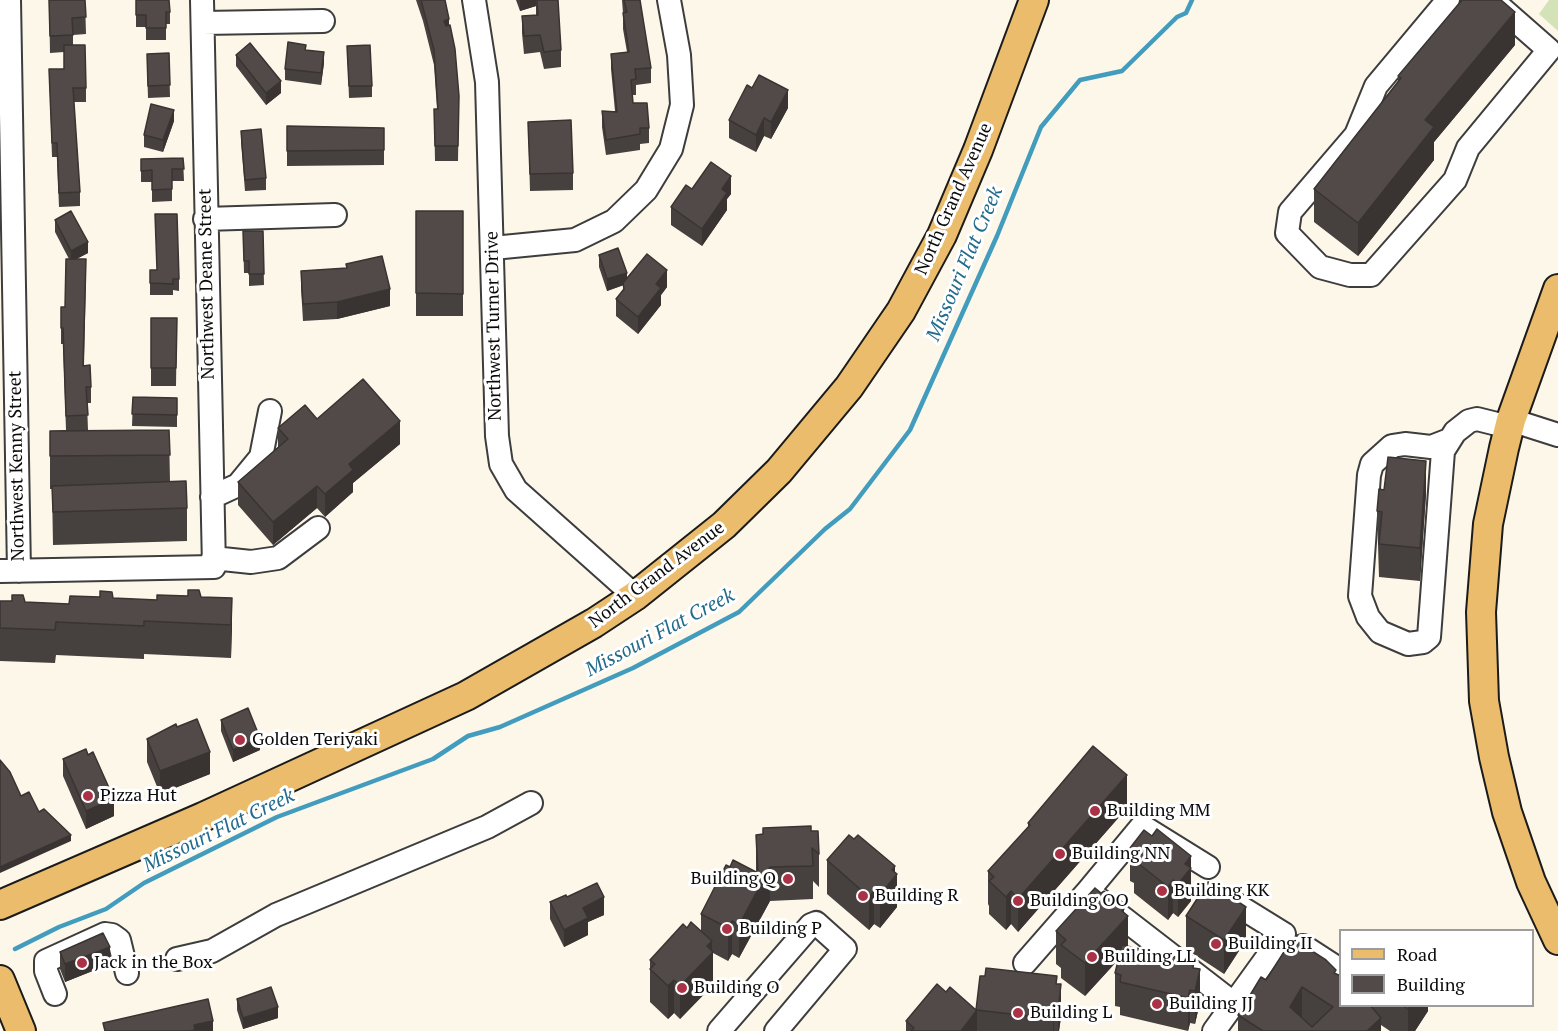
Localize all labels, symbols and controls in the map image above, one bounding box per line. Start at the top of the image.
street label: North Grand Avenue [911,120,997,278]
water label: Missouri Flat Creek [922,183,1008,345]
street label: Northwest Deane Street [195,188,219,380]
street label: Northwest Turner Drive [482,231,506,421]
street label: Northwest Kenny Street [5,370,29,562]
street label: North Grand Avenue [585,517,729,633]
water label: Missouri Flat Creek [581,584,739,682]
place label: Golden Teriyaki [252,729,378,751]
marker: Golden Teriyaki [233,733,247,747]
water label: Missouri Flat Creek [139,784,299,878]
place label: Pizza Hut [100,785,177,807]
marker: Pizza Hut [81,789,95,803]
place label: Building MM [1107,800,1210,822]
marker: Building MM [1088,804,1102,818]
place label: Building NN [1072,843,1171,865]
marker: Building NN [1053,847,1067,861]
place label: Building Q [691,868,776,890]
marker: Building Q [781,872,795,886]
place label: Building KK [1174,880,1269,902]
marker: Building KK [1155,884,1169,898]
place label: Building R [875,885,959,907]
marker: Building R [856,889,870,903]
place label: Building OO [1030,890,1129,912]
marker: Building OO [1011,894,1025,908]
place label: Building P [739,918,822,940]
marker: Building P [720,922,734,936]
legend [1339,929,1534,1007]
place label: Building II [1228,933,1313,955]
marker: Building II [1209,937,1223,951]
text: Road [1397,942,1437,966]
place label: Building LL [1104,946,1196,968]
marker: Building LL [1085,950,1099,964]
place label: Jack in the Box [94,952,213,974]
marker: Jack in the Box [75,956,89,970]
text: Building [1397,972,1465,996]
place label: Building O [694,977,779,999]
marker: Building O [675,981,689,995]
place label: Building JJ [1169,993,1253,1015]
marker: Building JJ [1150,997,1164,1011]
place label: Building L [1030,1002,1112,1024]
marker: Building L [1011,1006,1025,1020]

